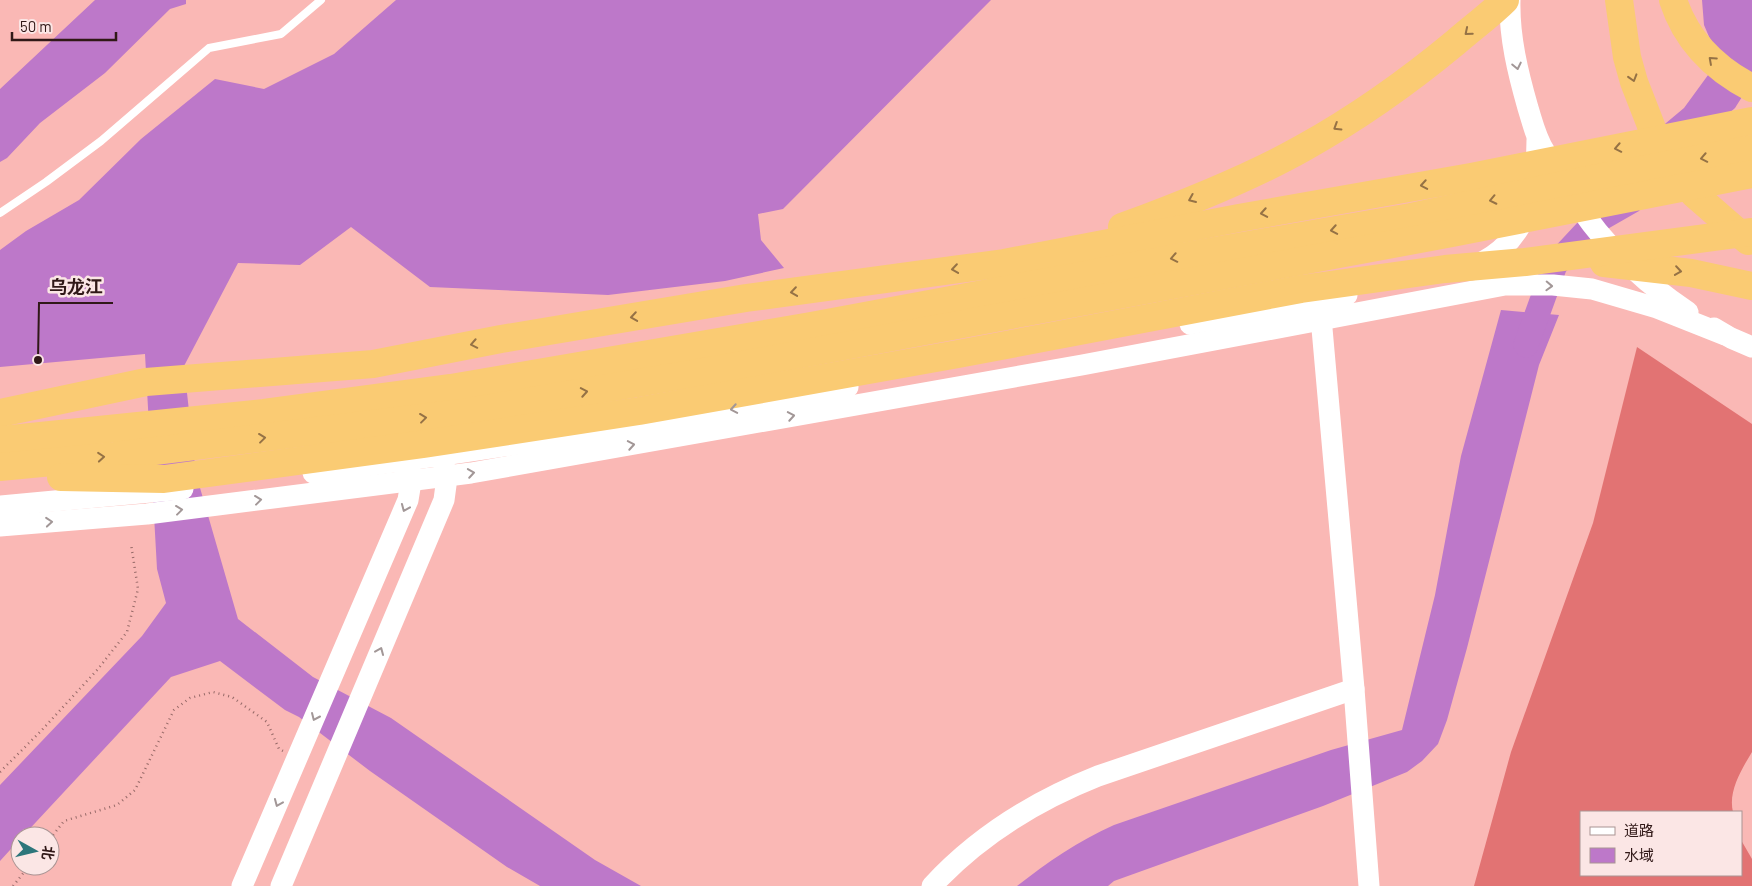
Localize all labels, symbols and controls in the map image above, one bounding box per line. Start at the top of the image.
scale bar [12,10,116,42]
text: 50 m [20,17,52,35]
one-way arrow [1465,26,1474,34]
one-way arrow [1708,57,1717,66]
one-way arrow [1511,61,1522,70]
one-way arrow [1627,73,1637,81]
one-way arrow [1333,121,1342,130]
one-way arrow [1614,142,1623,152]
one-way arrow [1700,152,1709,163]
one-way arrow [1420,180,1429,190]
one-way arrow [1188,193,1197,204]
one-way arrow [1489,194,1498,205]
one-way arrow [1260,208,1269,218]
one-way arrow [1329,225,1338,235]
one-way arrow [1169,253,1178,263]
one-way arrow [951,264,960,274]
one-way arrow [1675,265,1683,276]
callout: 乌龙江 [39,270,113,303]
text: 乌龙江 [49,275,103,297]
one-way arrow [1545,280,1553,291]
one-way arrow [790,286,799,296]
one-way arrow [629,311,637,322]
one-way arrow [469,339,478,349]
one-way arrow [579,388,588,398]
one-way arrow [730,403,738,413]
one-way arrow [787,412,796,422]
one-way arrow [420,413,428,424]
one-way arrow [258,433,266,444]
one-way arrow [627,440,636,450]
one-way arrow [97,452,105,463]
one-way arrow [467,468,476,478]
one-way arrow [254,495,262,506]
one-way arrow [401,503,411,512]
one-way arrow [175,505,183,516]
one-way arrow [45,517,53,528]
one-way arrow [374,647,385,656]
one-way arrow [311,712,322,721]
one-way arrow [273,798,284,807]
legend [1580,811,1742,876]
text: 道路 [1624,821,1654,839]
north arrow [10,826,60,876]
text: 北 [39,845,58,861]
text: 水域 [1624,846,1654,864]

